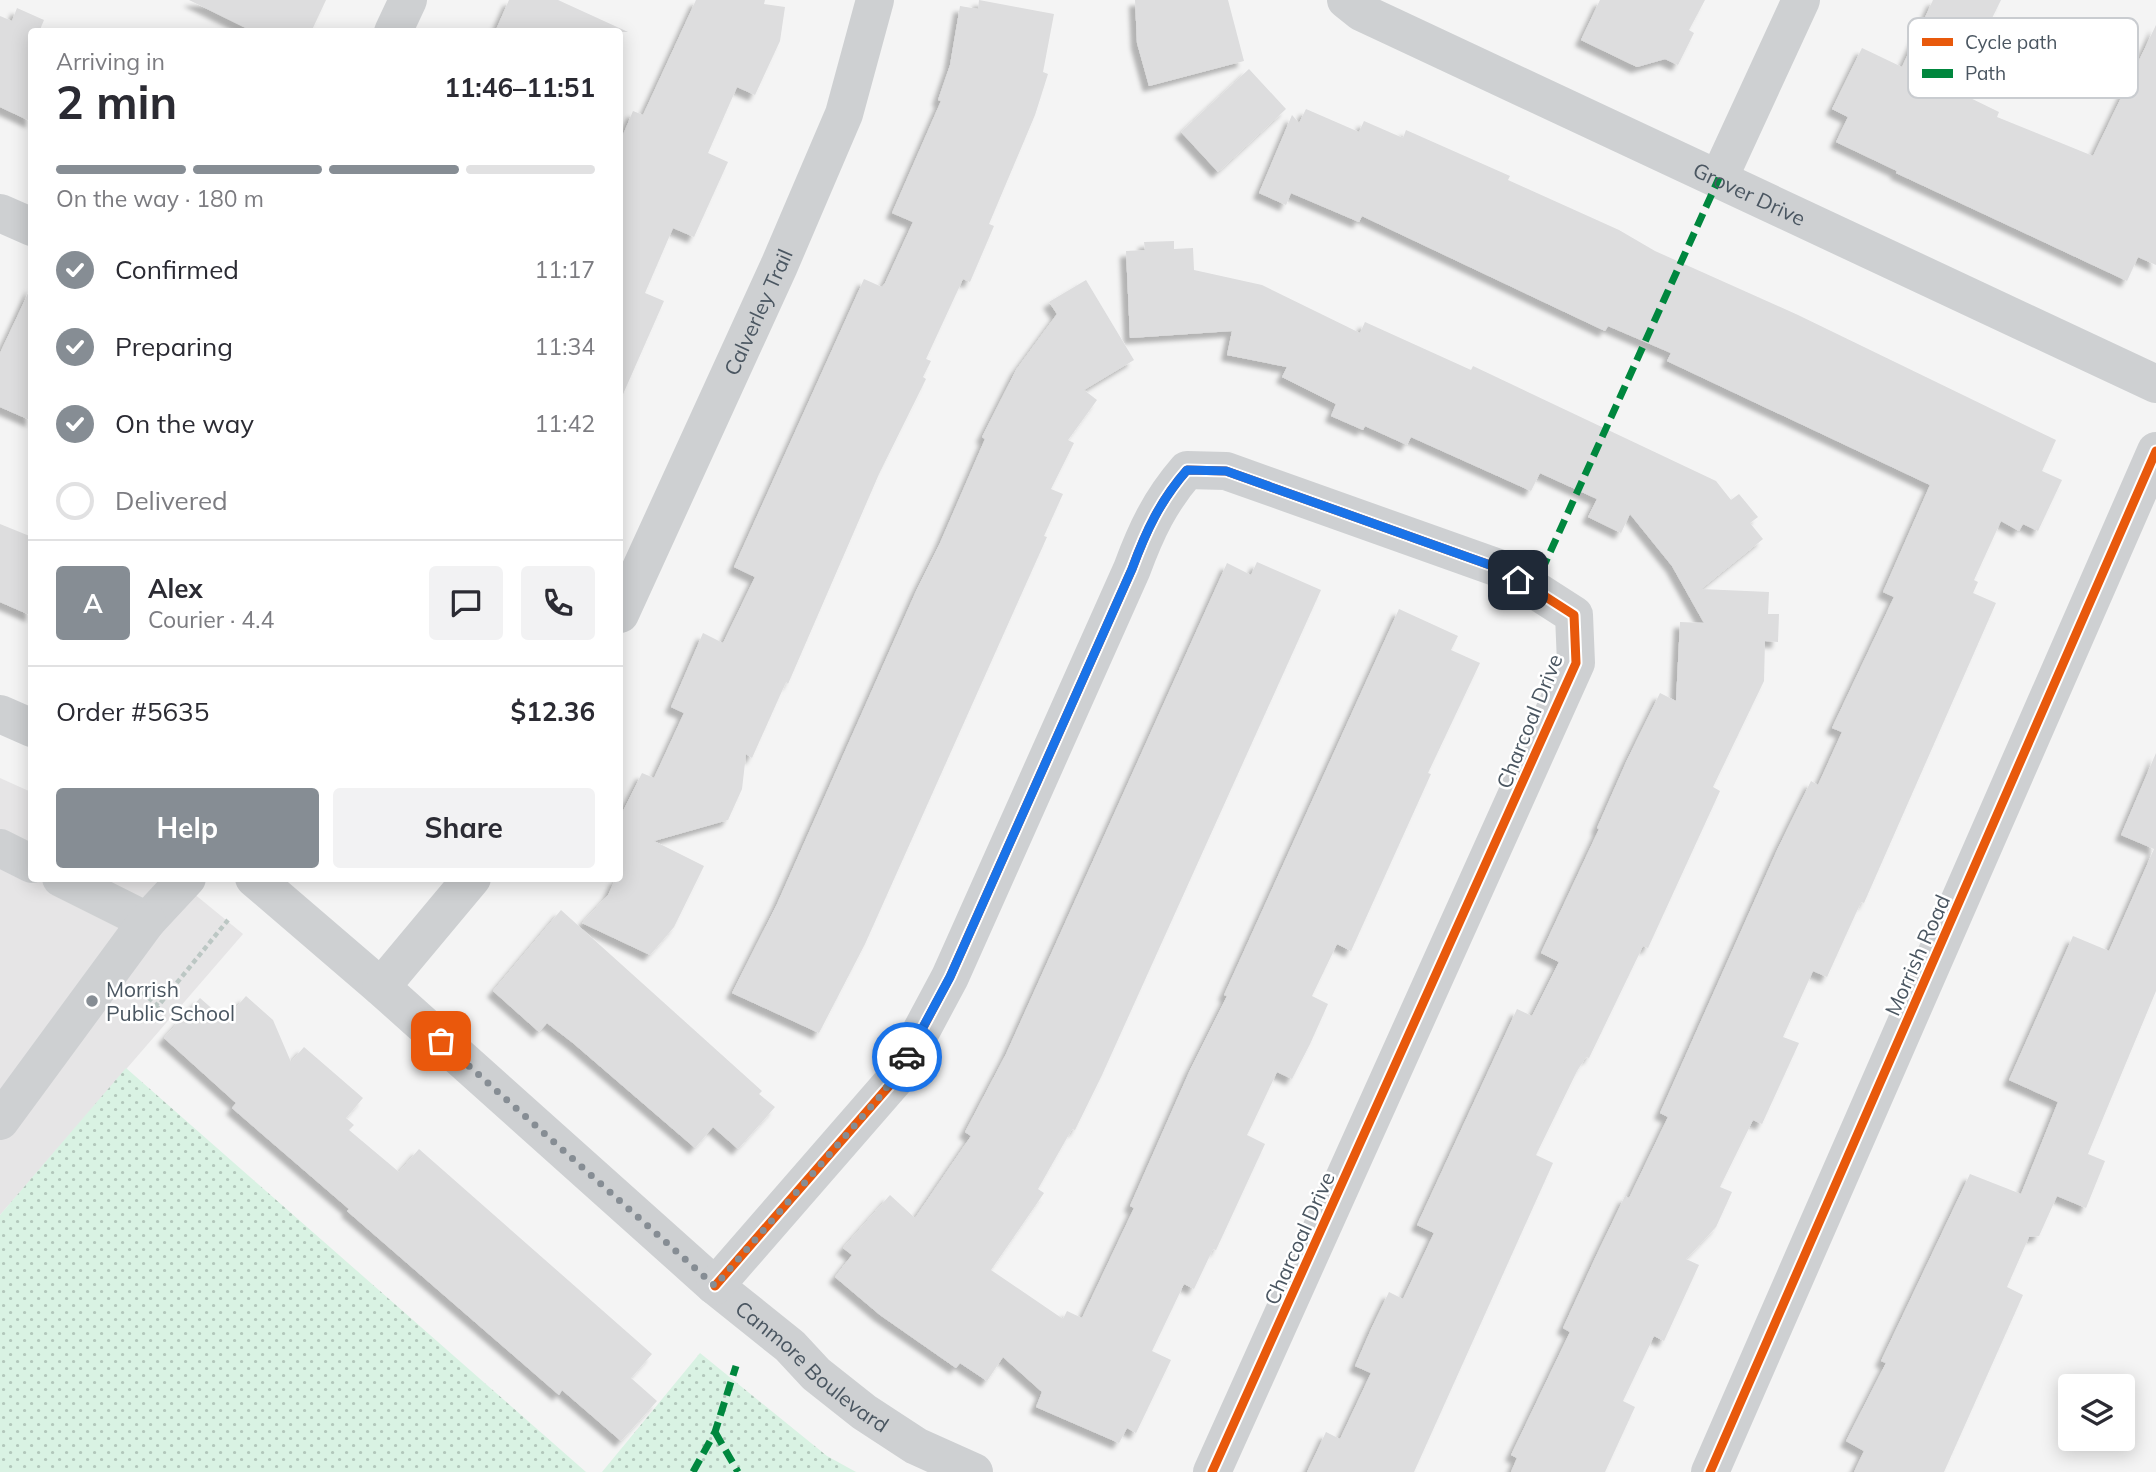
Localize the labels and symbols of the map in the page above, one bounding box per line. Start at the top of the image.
legend [1908,18,2138,98]
text: Cycle path [1965,30,2057,54]
text: Path [1965,61,2006,85]
street label: Grover Drive [1689,156,1810,231]
street label: Calverley Trail [718,245,798,379]
pin [1488,550,1548,610]
street label: Charcoal Drive [1490,650,1568,792]
street label: Morrish Road [1879,890,1955,1020]
place label: Morrish Public School [106,976,235,1026]
marker: Morrish Public School [84,993,100,1009]
pin [411,1011,471,1071]
courier [872,1022,942,1092]
street label: Charcoal Drive [1258,1168,1340,1308]
street label: Canmore Boulevard [731,1295,894,1438]

